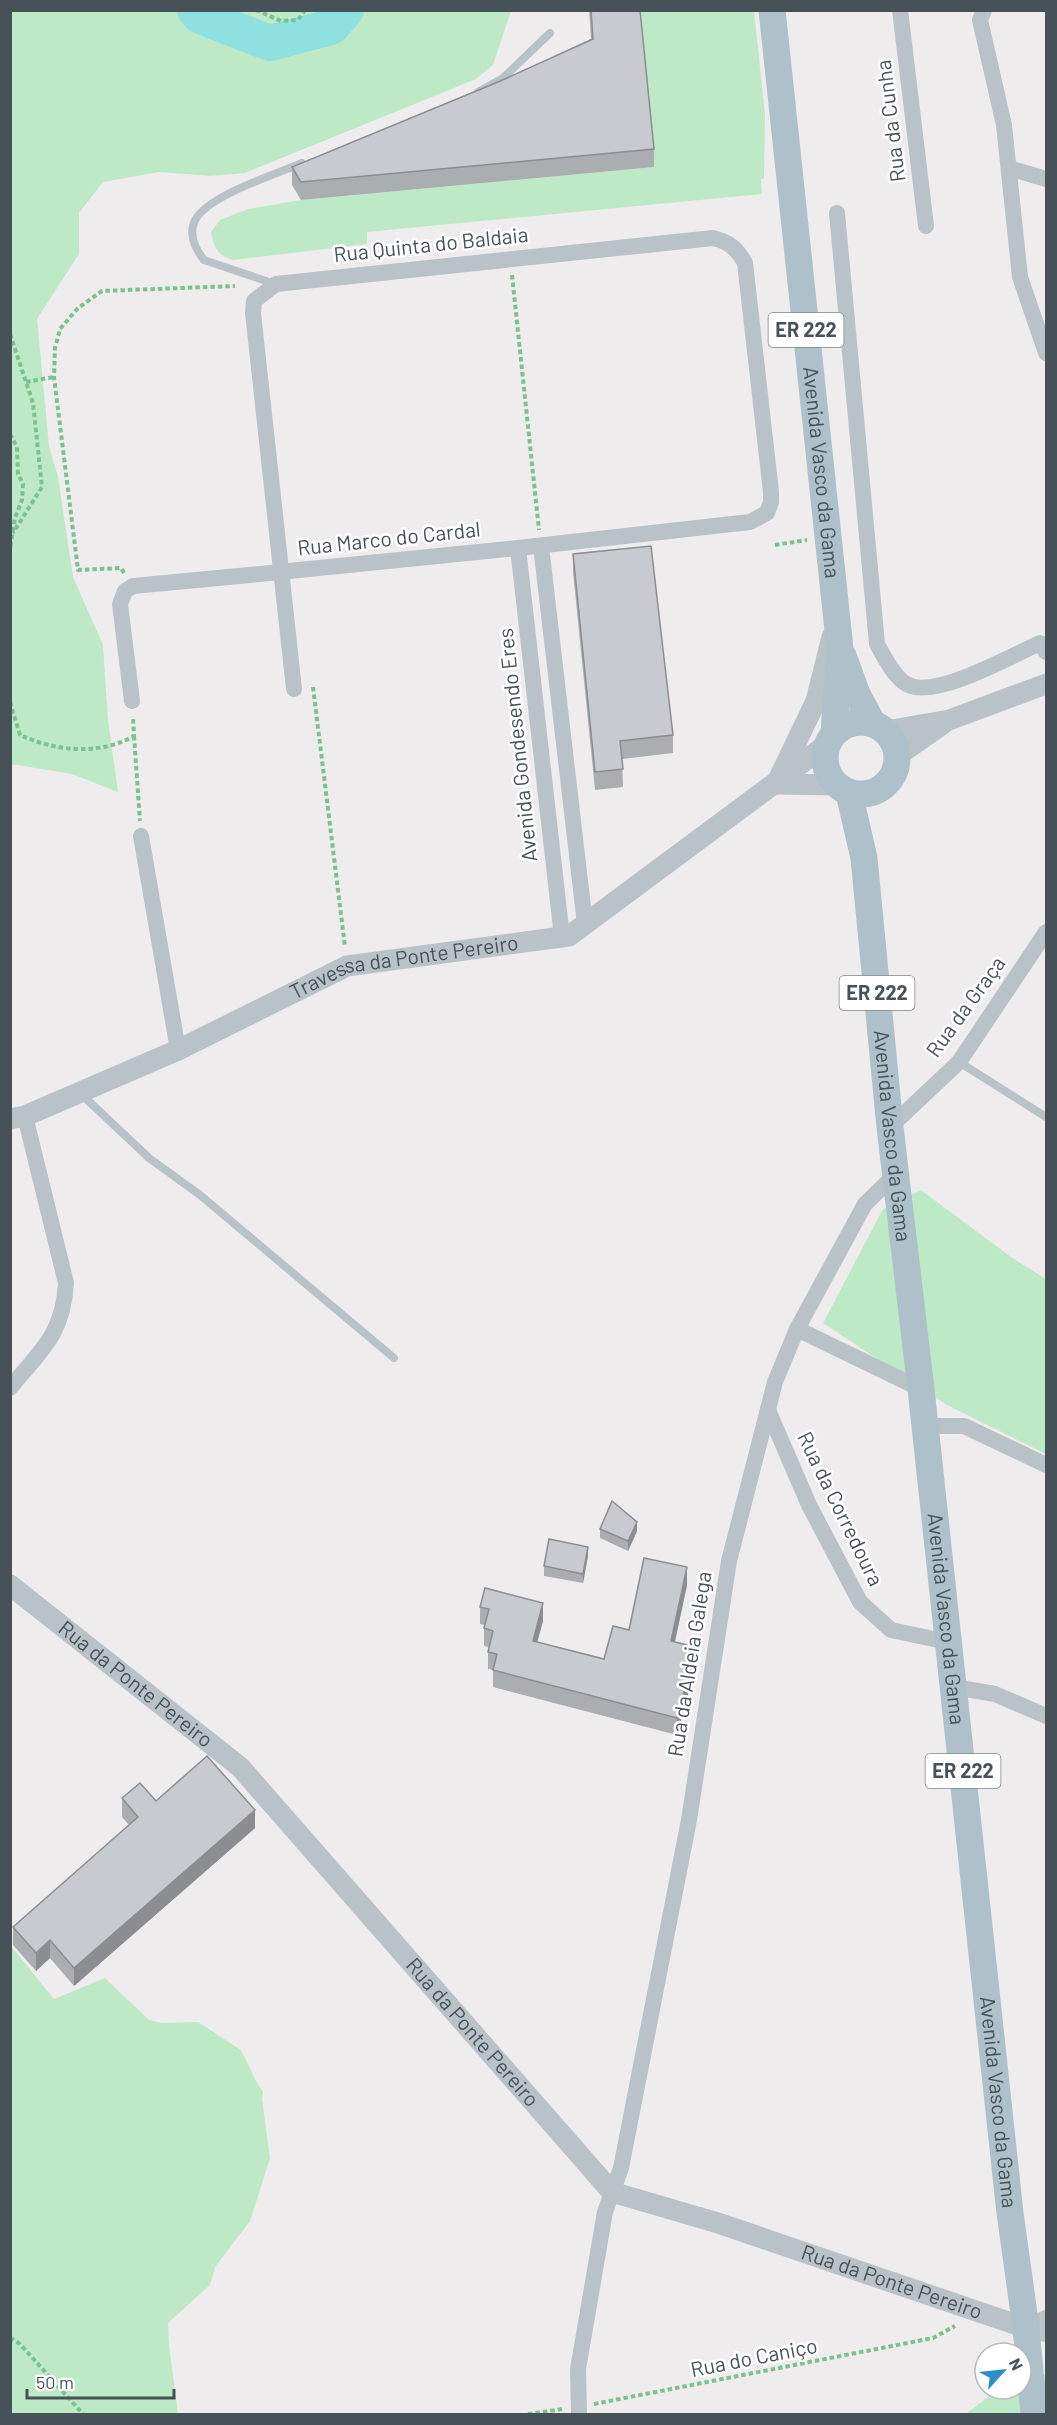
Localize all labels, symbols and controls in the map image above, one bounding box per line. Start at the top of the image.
street label: Rua da Cunha [870,59,909,184]
street label: Rua Quinta do Baldaia [332,221,529,266]
road number: ER 222 [768,313,844,347]
street label: Avenida Vasco da Gama [799,365,846,579]
street label: Rua Marco do Cardal [296,515,482,560]
street label: Avenida Gondesendo Eres [492,627,541,863]
street label: Travessa da Ponte Pereiro [285,929,520,1003]
street label: Rua da Graça [920,951,1010,1061]
road number: ER 222 [840,976,914,1010]
street label: Avenida Vasco da Gama [870,1029,917,1243]
street label: Rua da Corredoura [793,1427,890,1590]
street label: Avenida Vasco da Gama [923,1512,971,1726]
street label: Rua da Aldeia Galega [662,1569,716,1758]
street label: Rua da Ponte Pereiro [54,1615,218,1752]
road number: ER 222 [926,1754,1000,1788]
street label: Rua da Ponte Pereiro [402,1952,545,2111]
street label: Avenida Vasco da Gama [976,1995,1023,2209]
street label: Rua da Ponte Pereiro [798,2238,986,2323]
street label: Rua do Caniço [688,2332,819,2381]
north arrow [973,2341,1033,2401]
text: N [1006,2355,1028,2373]
scale bar [27,2362,174,2400]
text: 50 m [36,2371,74,2393]

